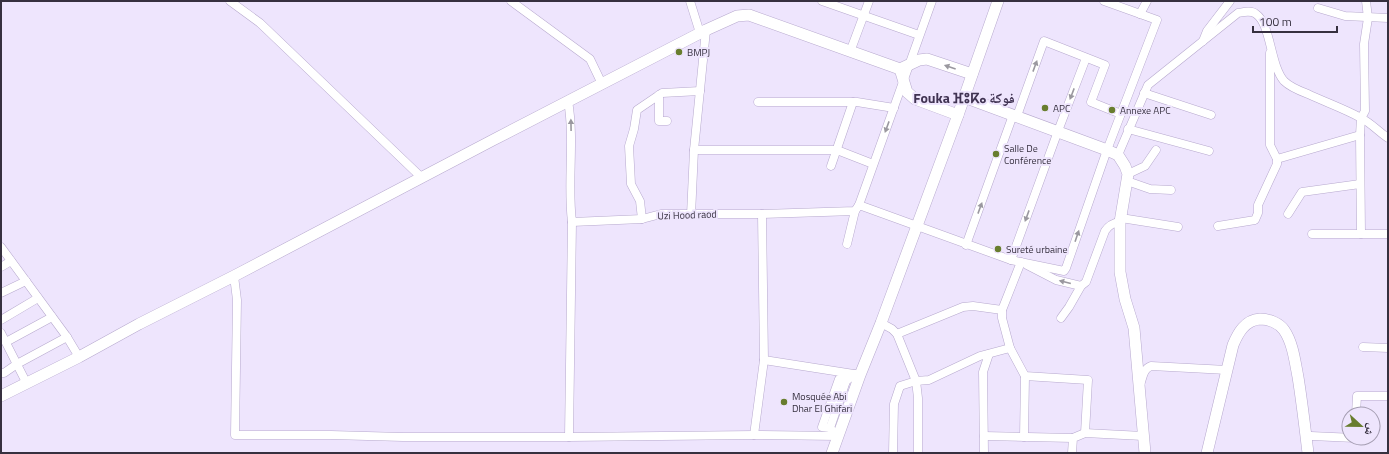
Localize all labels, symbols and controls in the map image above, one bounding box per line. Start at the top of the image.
scale bar [1253,8,1337,34]
text: 100 m [1259,12,1292,31]
place label: BMPJ [687,45,710,60]
marker: BMPJ [674,47,684,57]
one-way arrow [1033,60,1039,72]
one-way arrow [943,63,955,69]
district label: Fouka ⴼⵓⴽⴰ فوكة [913,87,1015,108]
one-way arrow [1069,88,1075,100]
place label: APC [1053,101,1071,116]
marker: APC [1040,103,1050,113]
place label: Annexe APC [1120,103,1171,118]
marker: Annexe APC [1107,105,1117,115]
one-way arrow [568,118,574,131]
one-way arrow [884,121,890,133]
place label: Salle De Conférence [1004,141,1051,168]
marker: Salle De Conférence [991,149,1001,159]
one-way arrow [977,202,983,214]
street label: Uzi Hood raod [657,206,717,224]
one-way arrow [1024,210,1030,222]
one-way arrow [1075,230,1081,242]
place label: Sureté urbaine [1006,242,1068,257]
marker: Sureté urbaine [993,244,1003,254]
one-way arrow [1059,279,1071,285]
place label: Mosquée Abi Dhar El Ghifari [792,389,852,416]
marker: Mosquée Abi Dhar El Ghifari [779,397,789,407]
north arrow [1341,406,1381,446]
text: ش [1361,421,1380,438]

